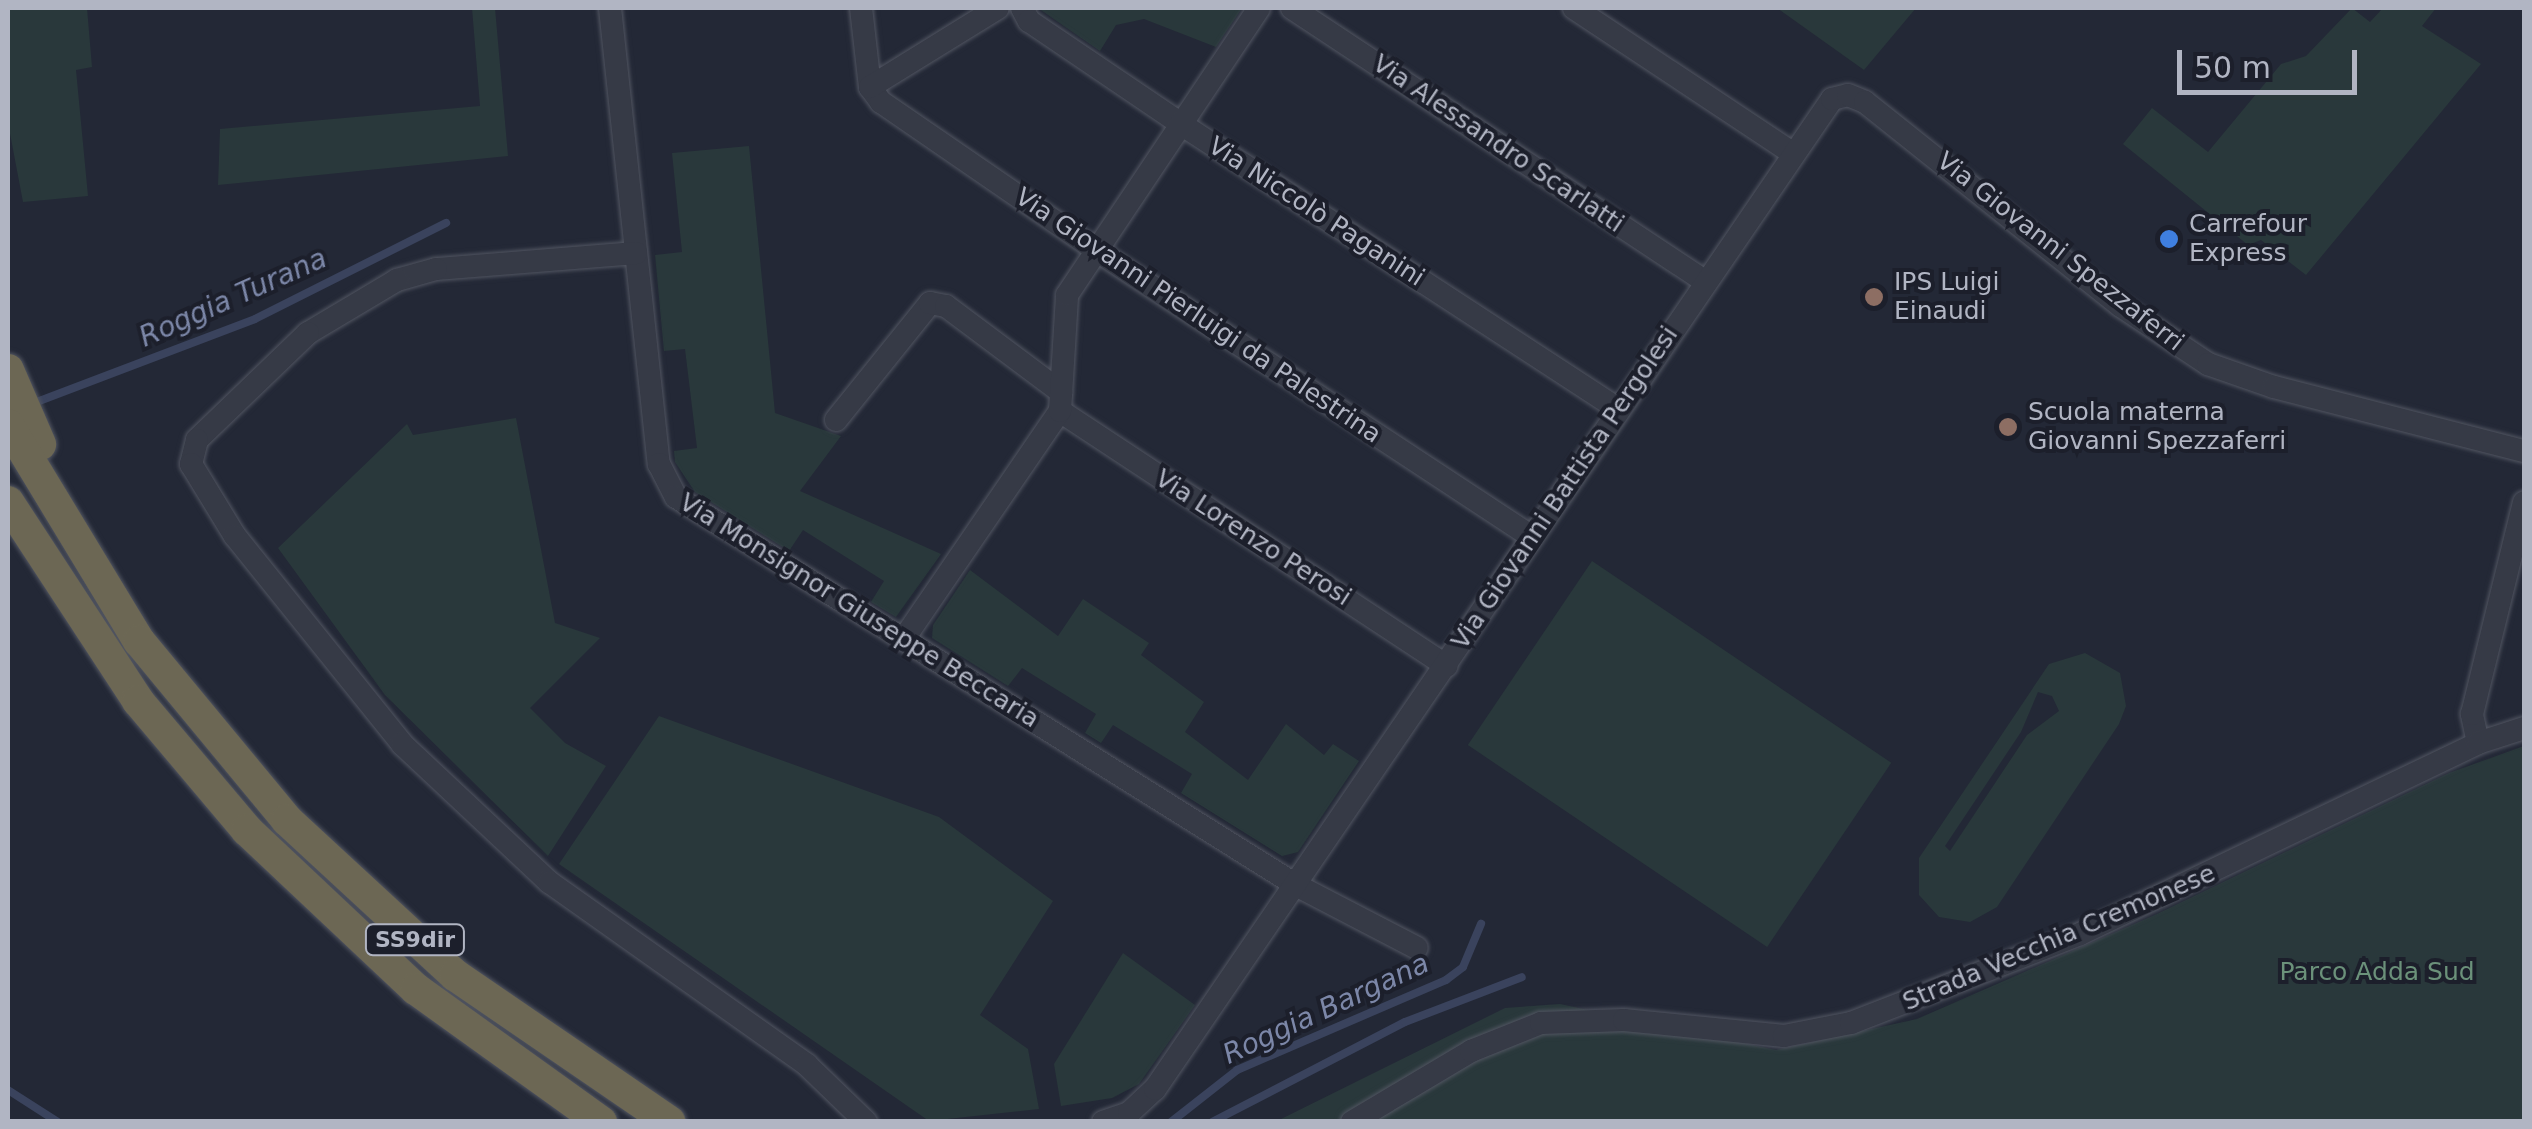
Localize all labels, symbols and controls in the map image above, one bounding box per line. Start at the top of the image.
scale bar [2182,30,2362,92]
street label: Via Alessandro Scarlatti [1367,49,1629,239]
text: 50 m [2194,50,2271,85]
street label: Via Niccolò Paganini [1202,131,1430,293]
street label: Via Giovanni Spezzaferri [1931,146,2189,358]
street label: Via Giovanni Pierluigi da Palestrina [1009,182,1387,450]
place label: Carrefour Express [2189,210,2307,269]
marker: Carrefour Express [2158,228,2180,250]
water label: Roggia Turana [134,242,332,354]
place label: IPS Luigi Einaudi [1894,268,1999,327]
marker: IPS Luigi Einaudi [1863,286,1885,308]
street label: Via Giovanni Battista Pergolesi [1445,321,1685,655]
place label: Scuola materna Giovanni Spezzaferri [2028,398,2286,457]
marker: Scuola materna Giovanni Spezzaferri [1997,416,2019,438]
street label: Via Lorenzo Perosi [1149,463,1357,613]
street label: Via Monsignor Giuseppe Beccaria [674,487,1044,735]
street label: Strada Vecchia Cremonese [1898,858,2220,1018]
road number: SS9dir [362,923,468,957]
water label: Roggia Bargana [1218,947,1434,1071]
park label: Parco Adda Sud [2279,957,2475,987]

